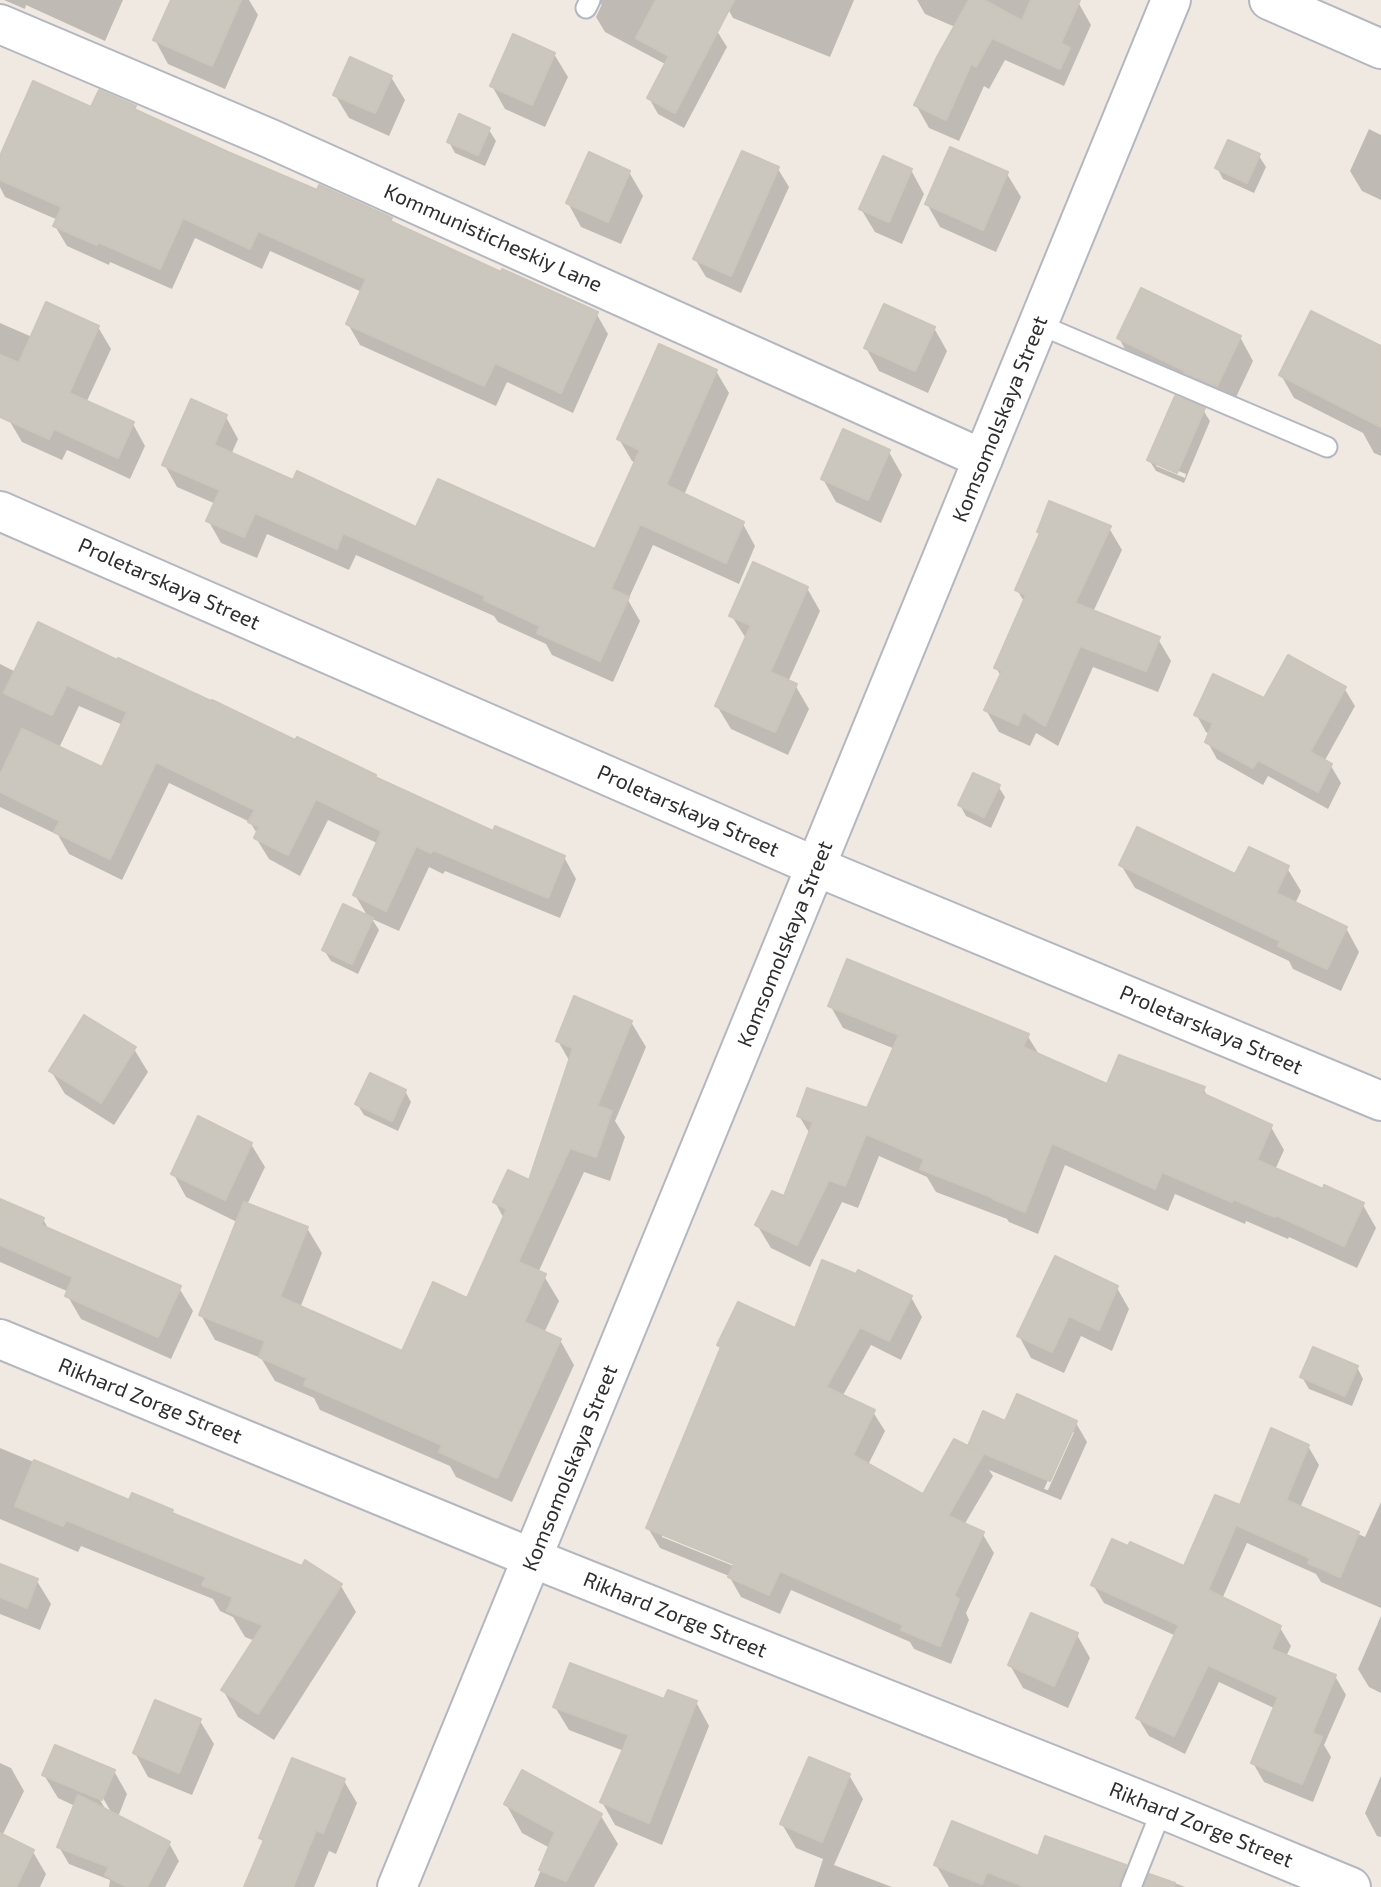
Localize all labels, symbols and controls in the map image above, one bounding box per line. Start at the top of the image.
street label: Kommunisticheskiy Lane [380,178,606,298]
street label: Komsomolskaya Street [947,312,1053,526]
street label: Proletarskaya Street [74,533,264,635]
street label: Proletarskaya Street [593,760,783,862]
street label: Komsomolskaya Street [732,837,838,1051]
street label: Proletarskaya Street [1116,980,1306,1080]
street label: Rikhard Zorge Street [55,1353,245,1449]
street label: Komsomolskaya Street [517,1361,623,1575]
street label: Rikhard Zorge Street [580,1567,770,1663]
street label: Rikhard Zorge Street [1106,1777,1296,1873]

